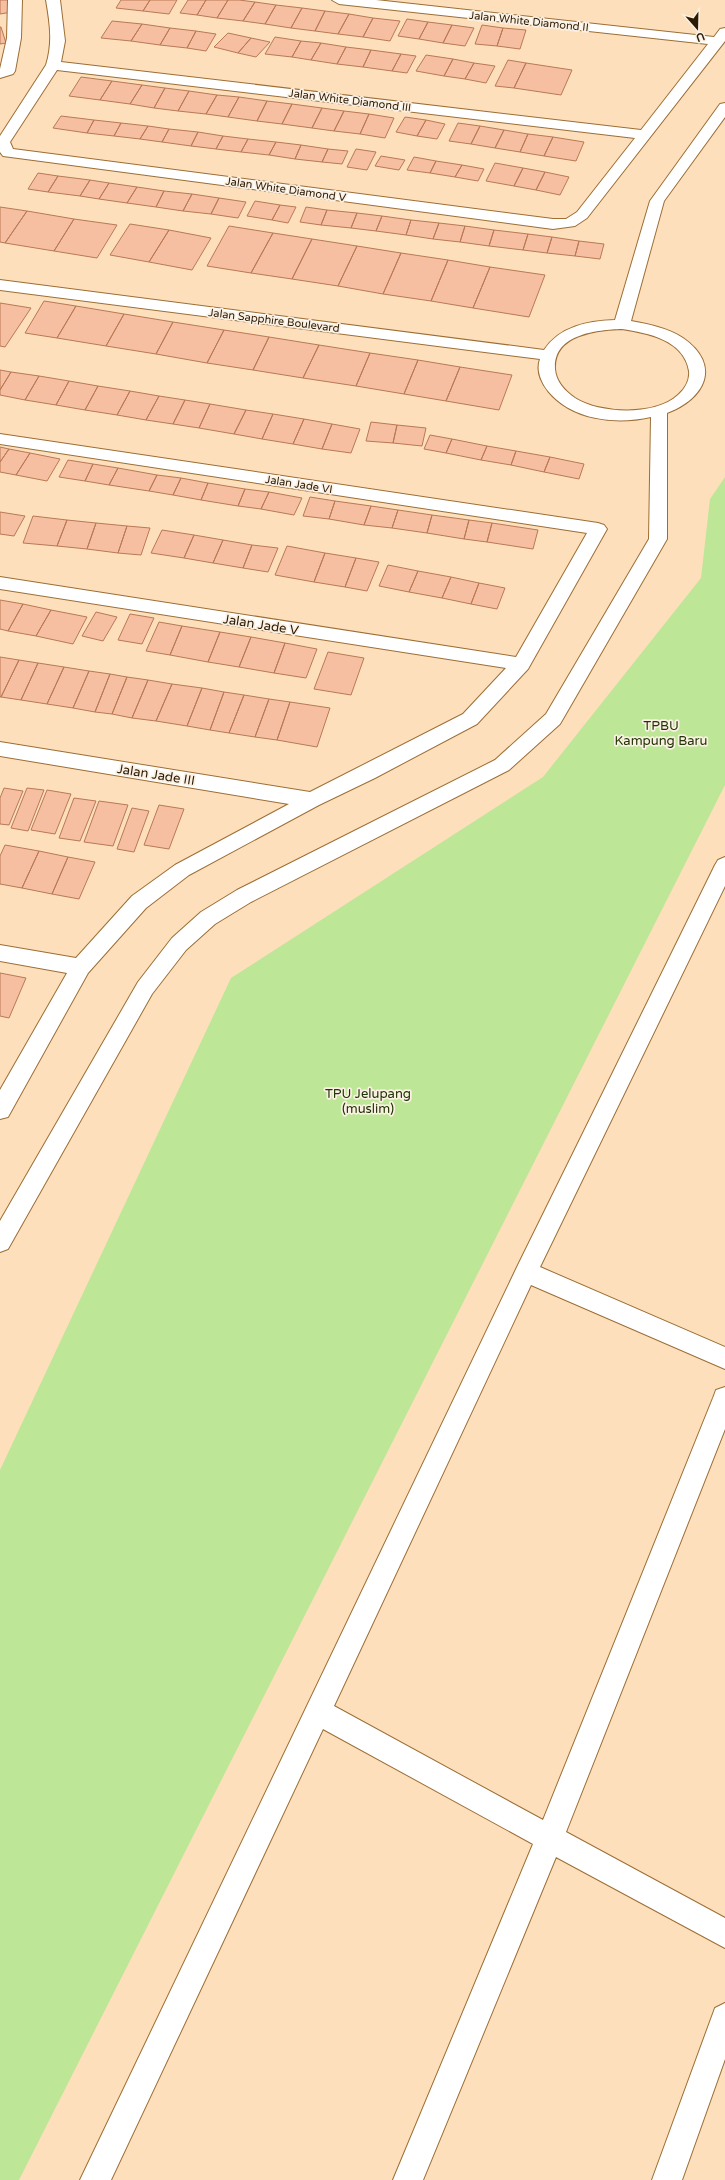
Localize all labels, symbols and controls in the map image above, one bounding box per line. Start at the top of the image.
north arrow [677,8,717,48]
street label: Jalan White Diamond II [469,9,589,34]
text: U [694,29,706,44]
street label: Jalan White Diamond III [288,87,412,114]
street label: Jalan White Diamond V [225,175,347,204]
street label: Jalan Sapphire Boulevard [208,306,340,335]
street label: Jalan Jade VI [264,473,333,496]
street label: Jalan Jade V [222,611,300,639]
park label: TPBU Kampung Baru [615,718,707,749]
street label: Jalan Jade III [116,761,196,789]
park label: TPU Jelupang (muslim) [325,1086,411,1117]

